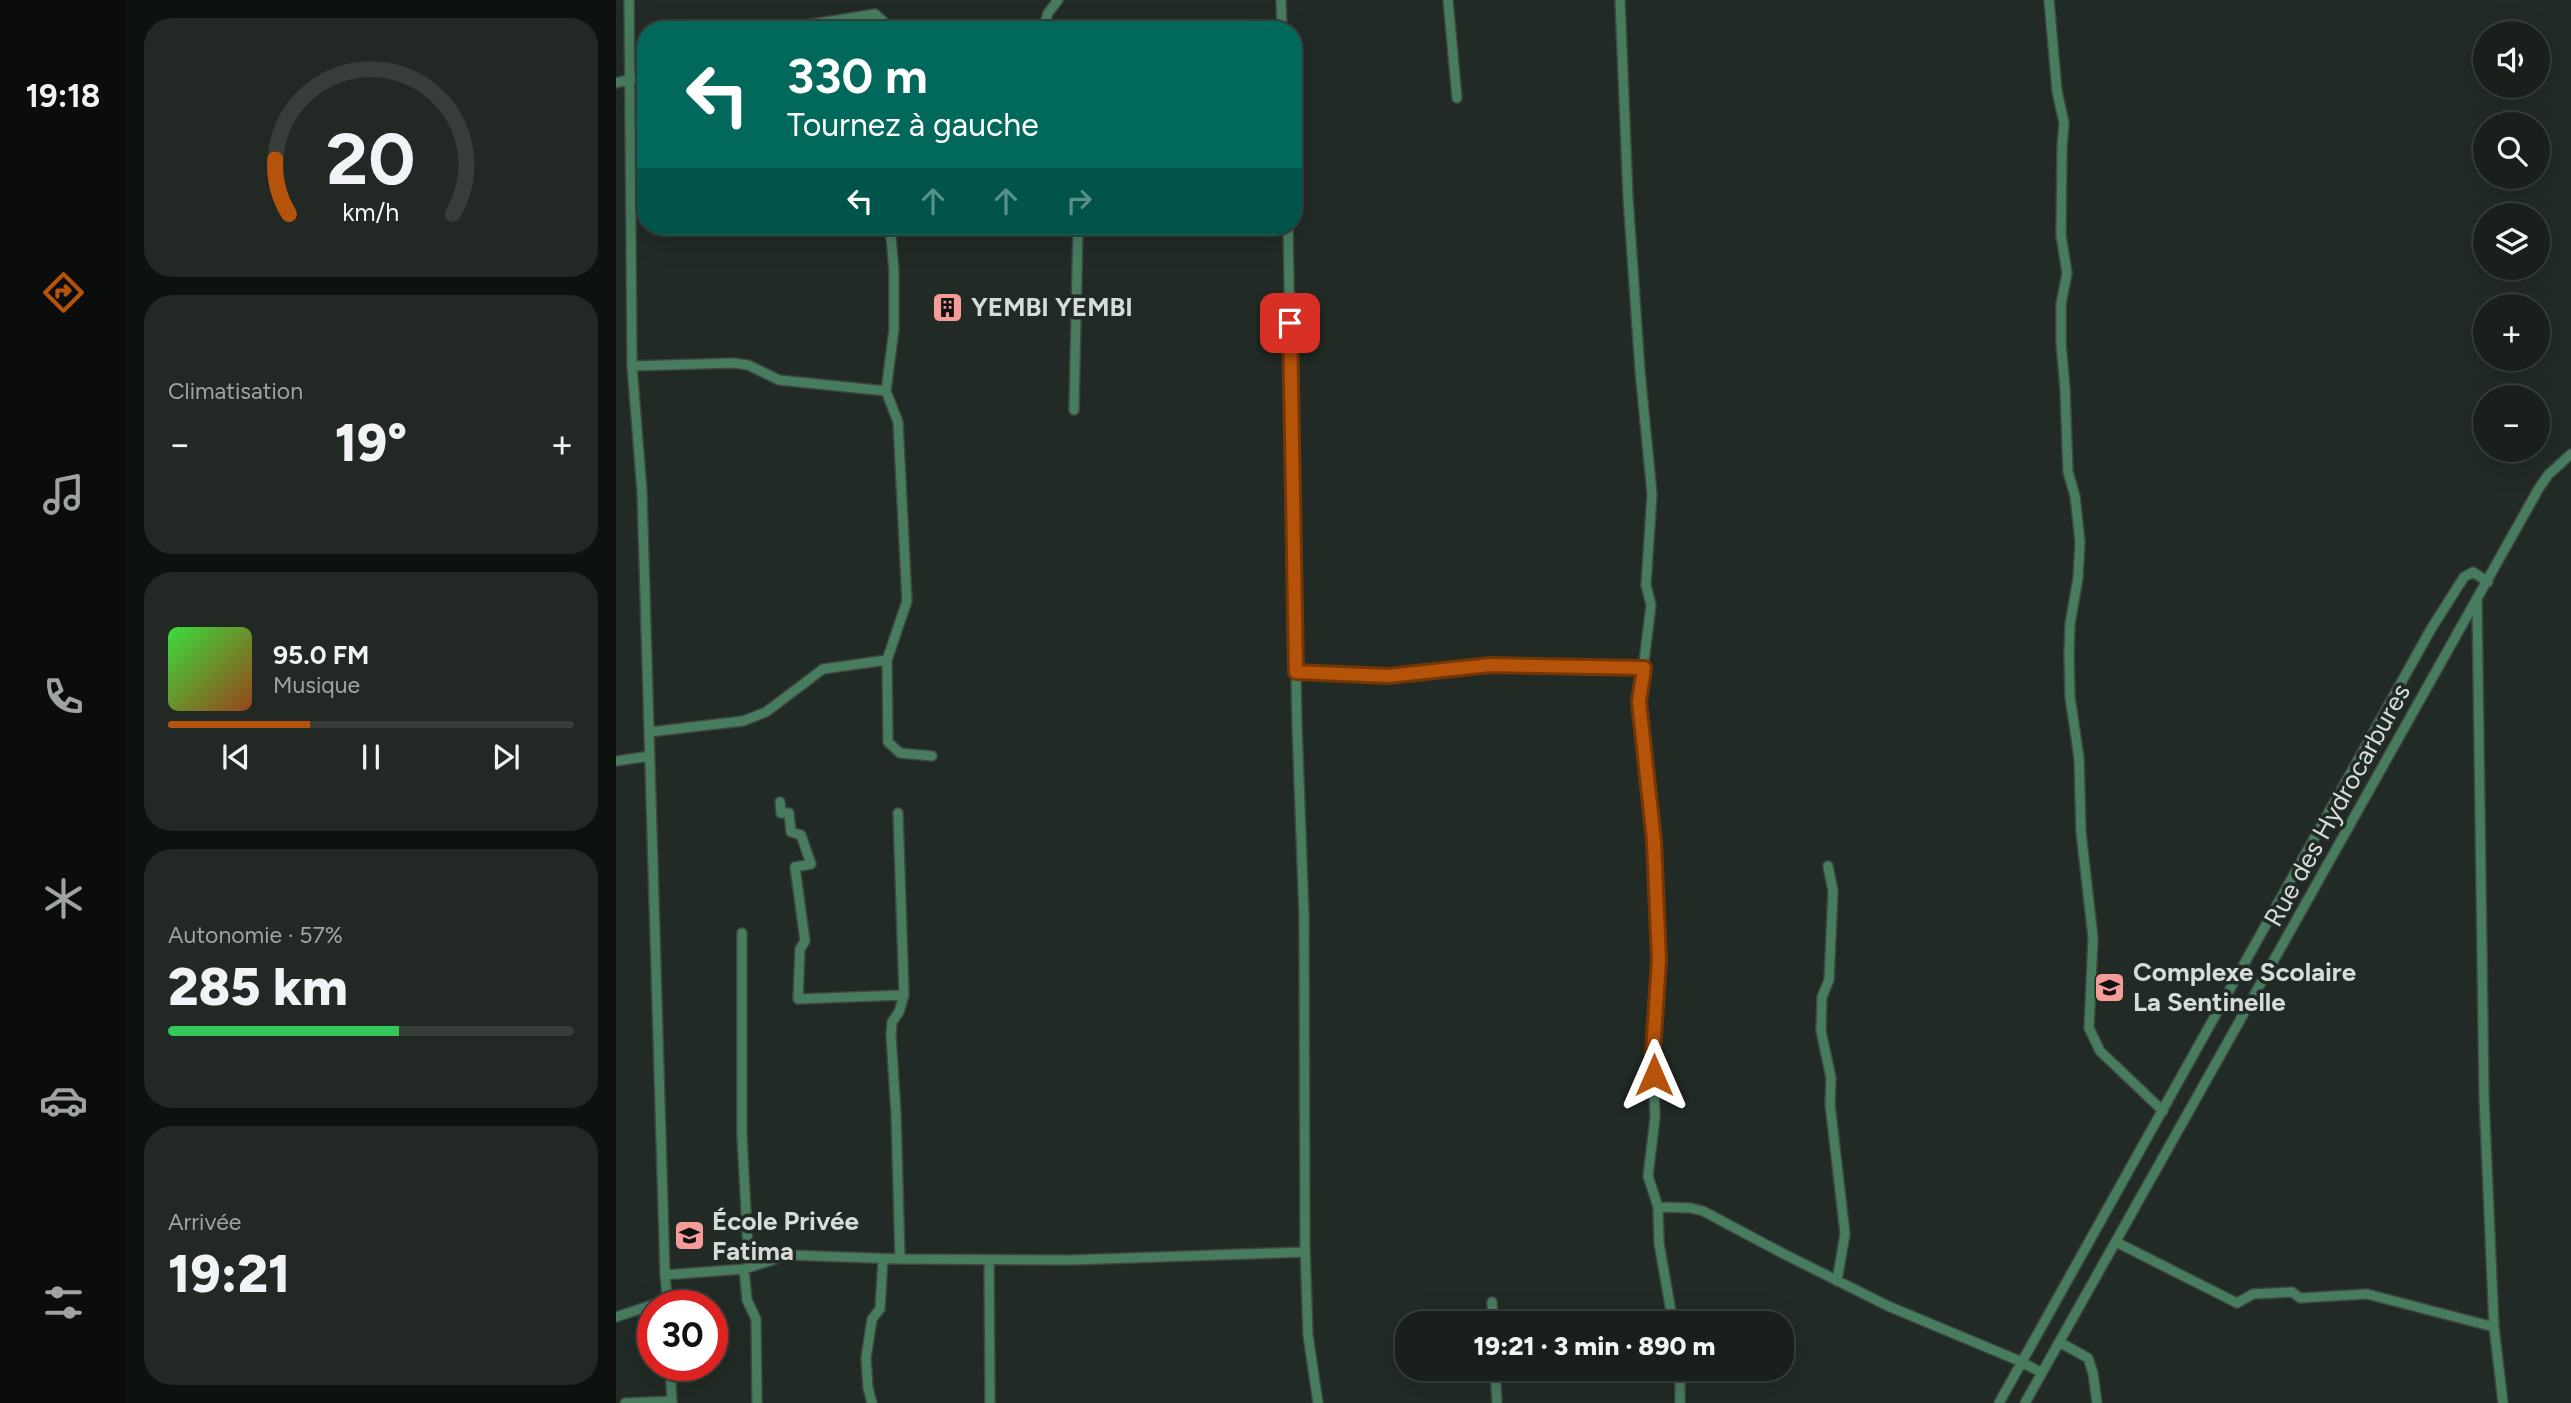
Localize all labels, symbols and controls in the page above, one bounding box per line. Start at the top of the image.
map controls [2473,21,2550,462]
button: sound [2473,21,2550,98]
text: 330 m [787,46,928,105]
icon: left [672,49,763,140]
text: 19:18 [26,77,100,115]
text: Tournez à gauche [787,106,1039,144]
button: search [2473,112,2550,189]
text: 20 [326,115,416,202]
icon: left [841,182,879,220]
icon: ahead [914,182,952,220]
icon: ahead [987,182,1025,220]
icon: right [1060,182,1098,220]
text: km/h [342,196,400,226]
button: layers [2473,203,2550,280]
icon: directions [39,268,88,317]
building icon: YEMBI YEMBI [931,290,965,324]
place label: YEMBI YEMBI [971,291,1133,323]
pin [1260,293,1320,353]
button: + [2473,294,2550,371]
icon: arrive [1271,304,1309,342]
text: Climatisation [168,377,303,405]
button: − [2473,385,2550,462]
text: 19° [335,412,407,474]
text: − [168,421,192,467]
text: + [550,421,574,467]
icon: music [39,470,88,519]
text: 95.0 FM [273,639,369,671]
text: Musique [273,671,360,699]
icon: phone [39,672,88,721]
street label: Rue des Hydrocarbures [2257,678,2417,932]
icon: previous [217,738,255,776]
icon: pause [352,738,390,776]
icon: next [487,738,525,776]
icon: climate [39,874,88,923]
text: Autonomie · 57% [168,921,343,949]
text: 285 km [168,956,348,1018]
place label: Complexe Scolaire La Sentinelle [2133,956,2356,1018]
school or university icon: Complexe Scolaire La Sentinelle [2093,970,2127,1004]
position arrow [1617,1038,1691,1112]
icon: car [39,1076,88,1125]
place label: École Privée Fatima [712,1205,859,1267]
text: Arrivée [168,1208,241,1236]
school or university icon: École Privée Fatima [672,1219,706,1253]
text: 19:21 [168,1243,290,1305]
icon: filters [39,1278,88,1327]
speed limit sign: 30 [637,1290,728,1381]
text: 19:21 · 3 min · 890 m [1474,1330,1715,1362]

